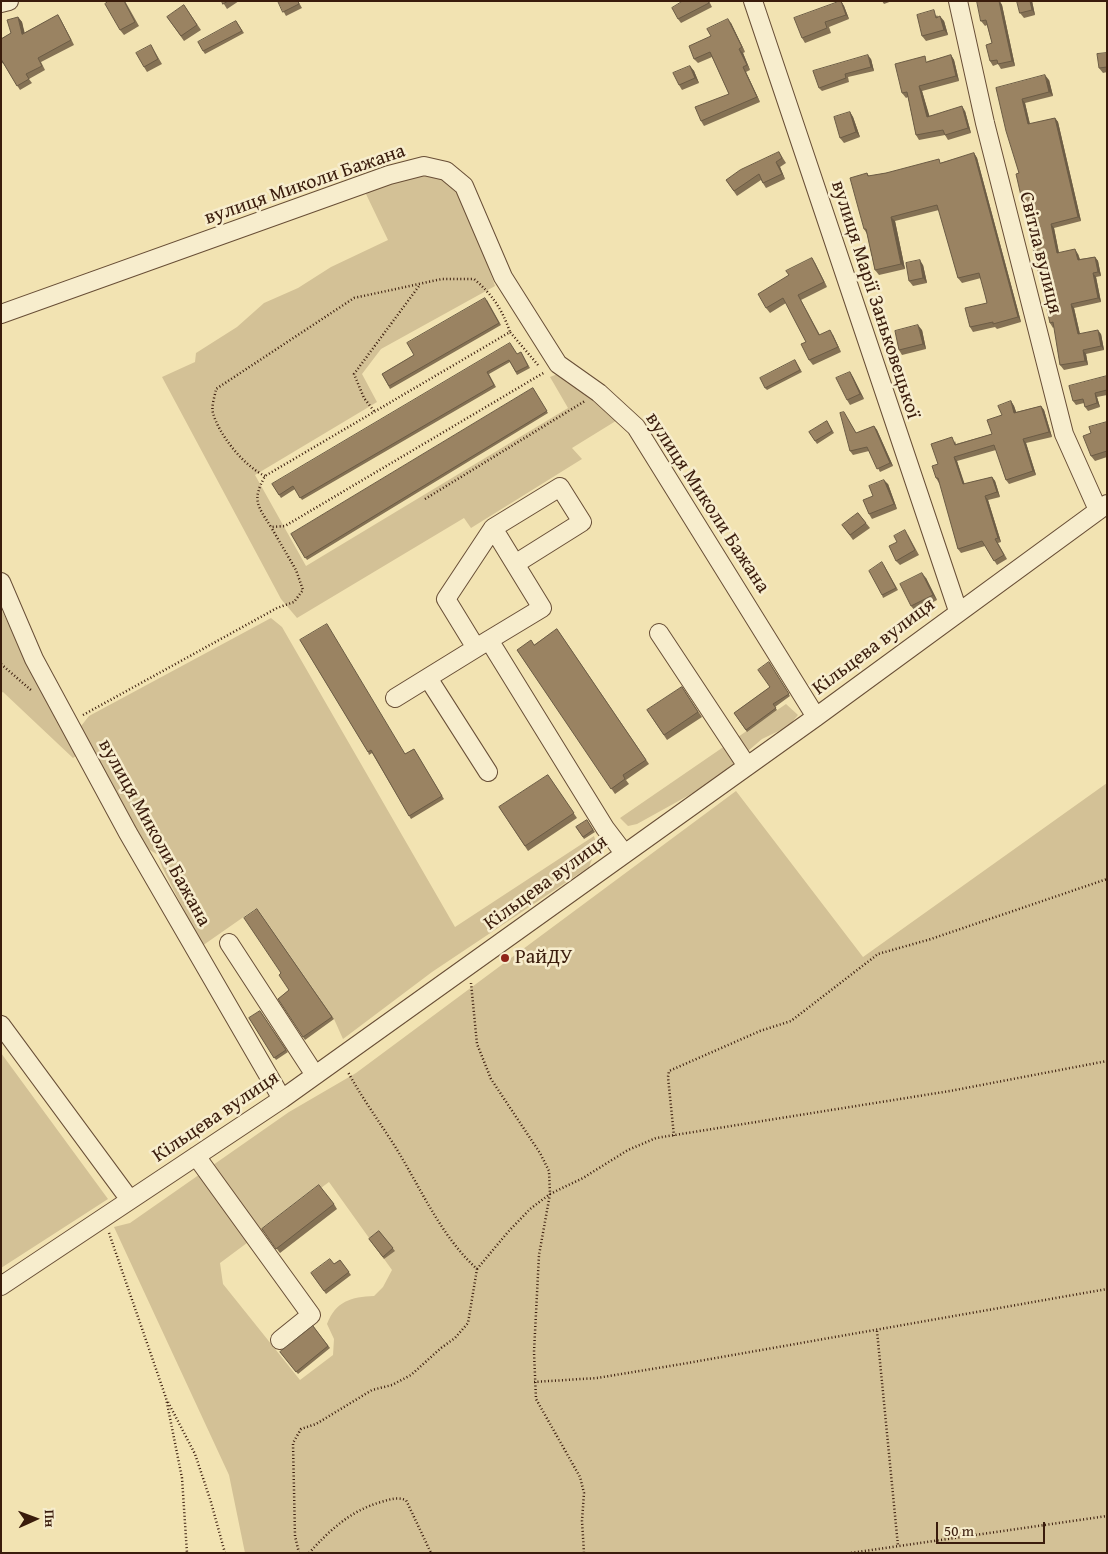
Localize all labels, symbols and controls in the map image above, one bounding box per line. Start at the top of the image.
street label: вулиця Миколи Бажана [202,139,408,231]
street label: вулиця Марії Заньковецької [825,178,925,422]
street label: Світла вулиця [1013,189,1067,317]
street label: вулиця Миколи Бажана [640,408,774,598]
street label: Кільцева вулиця [808,593,940,701]
street label: вулиця Миколи Бажана [92,735,216,931]
street label: Кільцева вулиця [479,830,613,936]
place label: РайДУ [515,946,572,970]
marker: РайДУ [499,952,511,964]
street label: Кільцева вулиця [148,1066,284,1168]
north arrow [10,1494,60,1544]
text: Пн [40,1509,60,1528]
scale bar [938,1512,1047,1544]
text: 50 m [944,1520,974,1541]

